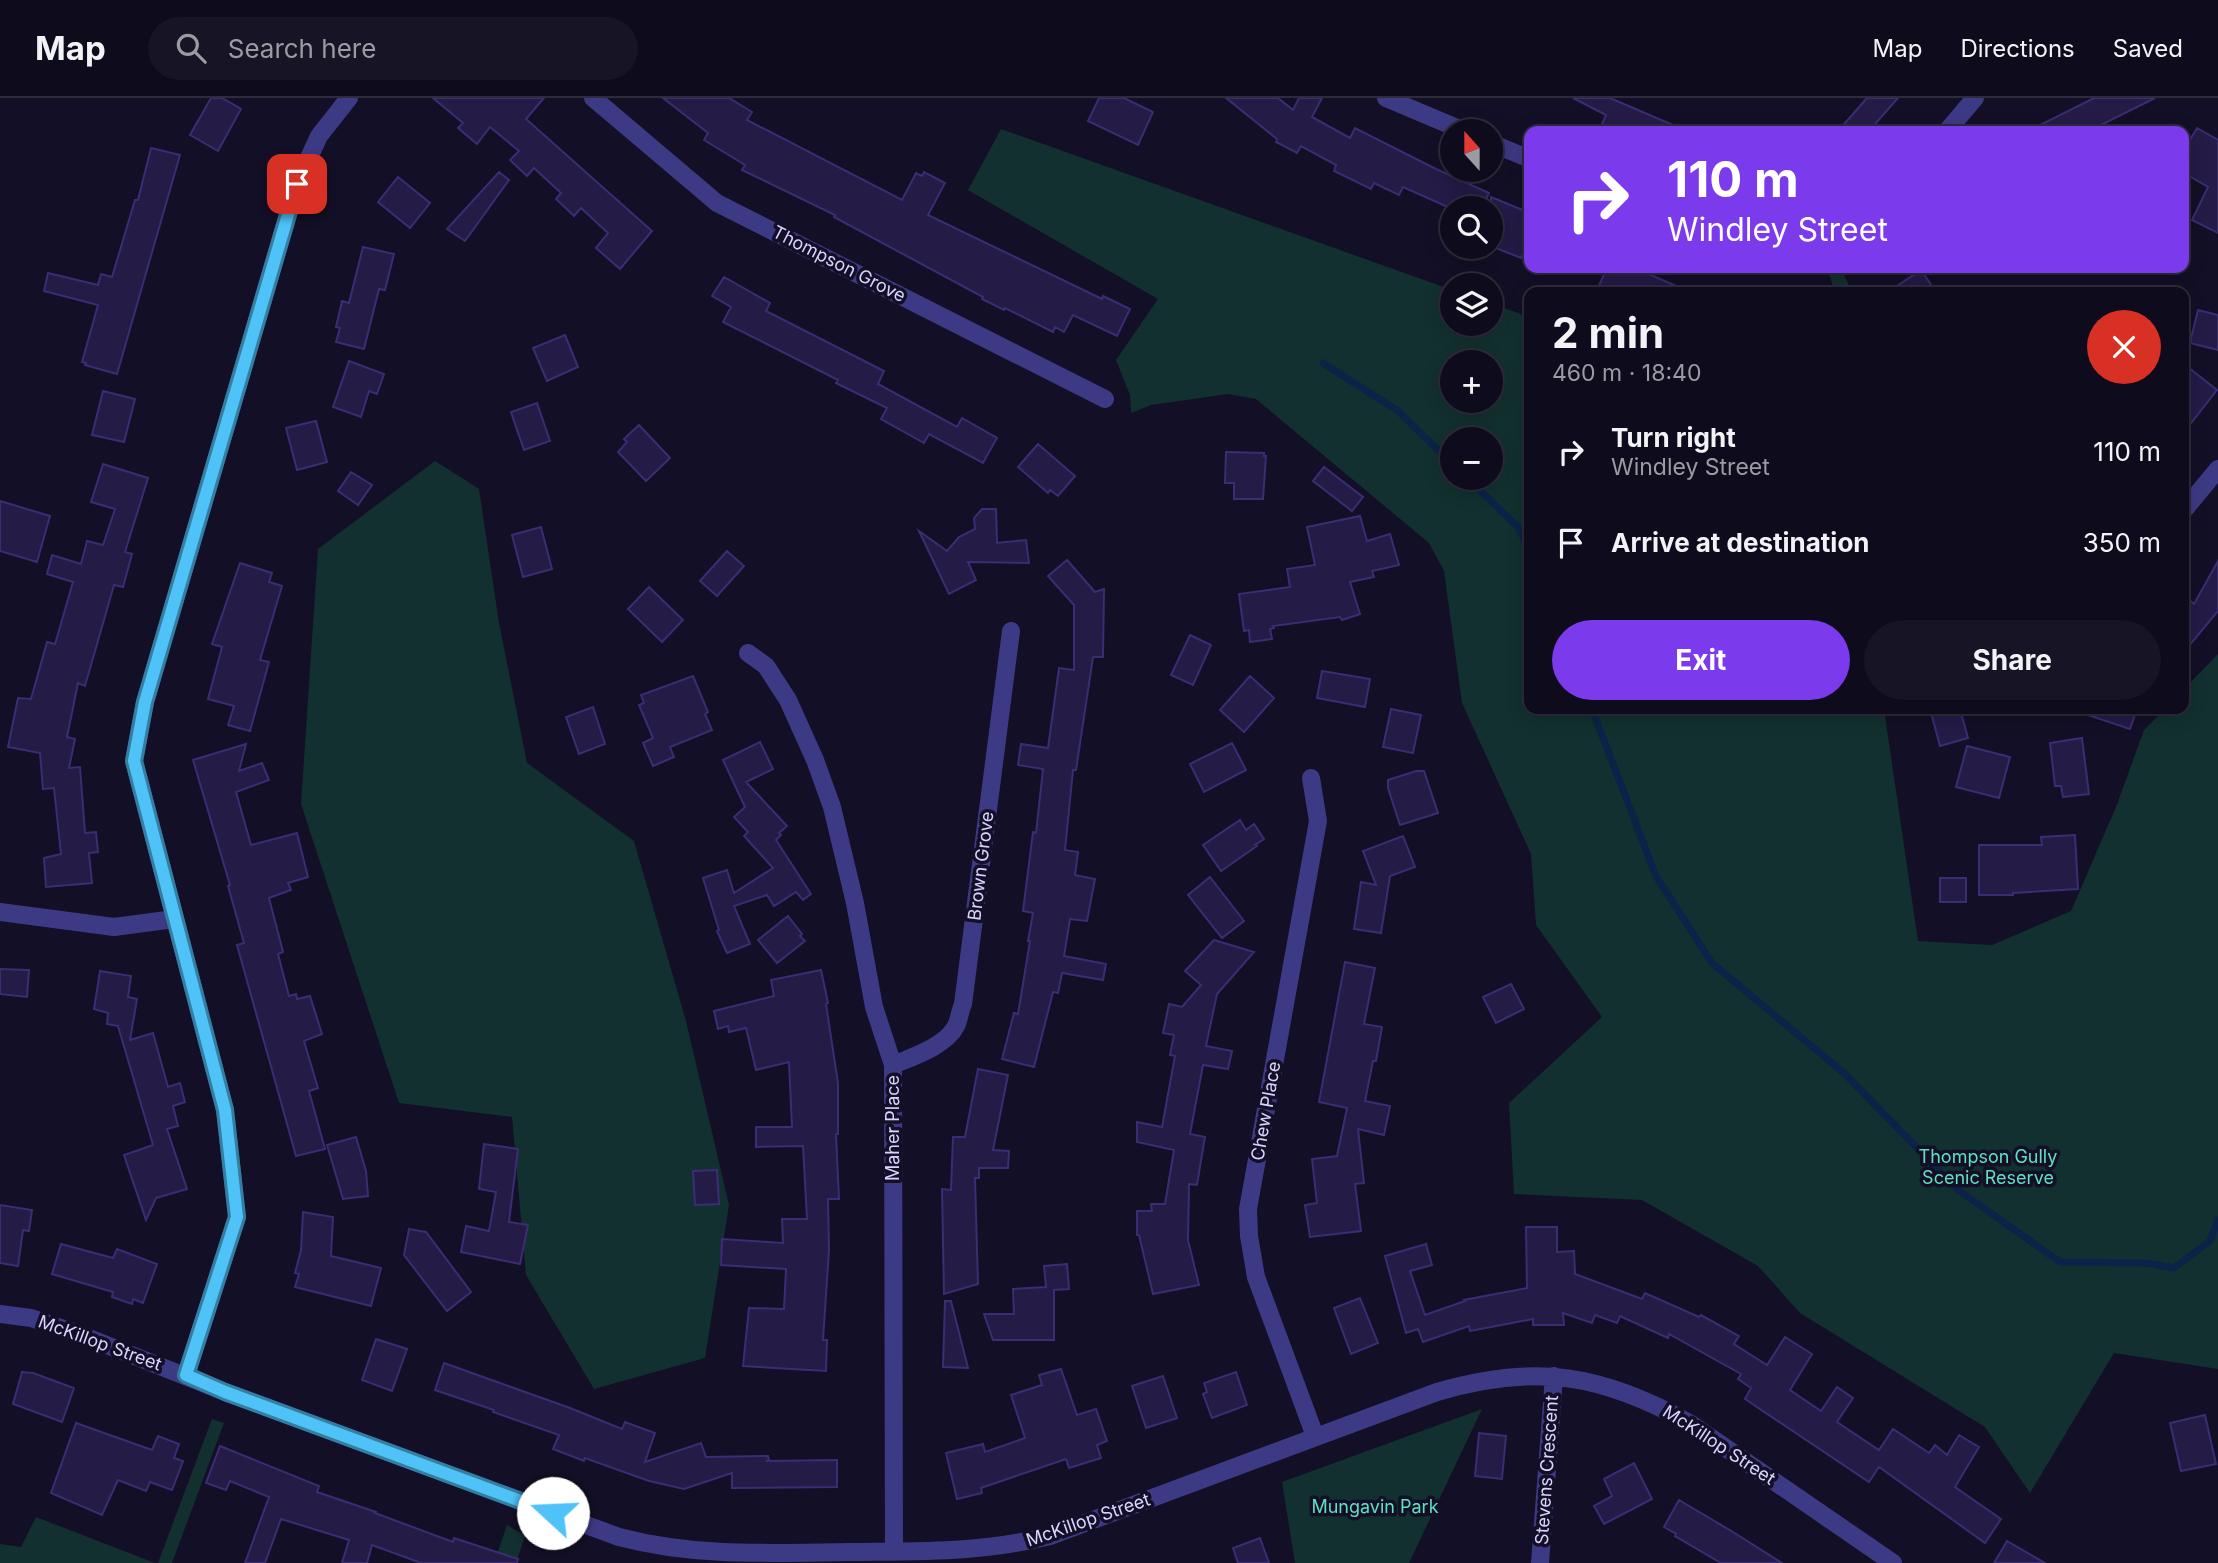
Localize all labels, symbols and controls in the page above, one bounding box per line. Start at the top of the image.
search box [148,17,638,80]
text: Map [35,28,106,68]
icon: search [172,29,210,67]
text: Search here [228,33,376,64]
text: Map [1873,34,1922,63]
text: Directions [1960,34,2075,63]
text: Saved [2113,34,2183,63]
north arrow [1440,119,1503,182]
map controls [1440,119,1503,490]
text: 110 m [1667,150,1799,209]
pin [267,154,327,214]
icon: right [1552,154,1643,245]
icon: arrive [278,165,316,203]
button: search [1440,196,1503,259]
text: Windley Street [1667,210,1888,249]
street label: Thompson Grove [769,221,909,306]
button: layers [1440,273,1503,336]
text: 2 min [1552,307,1664,358]
button: close [2087,310,2161,384]
button: + [1440,350,1503,413]
text: 460 m · 18:40 [1552,359,1701,387]
text: Turn right [1611,422,1736,453]
button: − [1440,427,1503,490]
icon: right [1552,433,1590,471]
text: 110 m [2093,436,2161,467]
text: Windley Street [1611,453,1770,481]
icon: arrive [1552,524,1590,562]
text: Arrive at destination [1611,527,1870,558]
text: 350 m [2083,527,2161,558]
button: Exit [1552,620,1850,700]
button: Share [1864,620,2161,700]
street label: Brown Grove [963,810,998,922]
street label: Chew Place [1246,1060,1285,1162]
street label: Maher Place [882,1075,903,1181]
park label: Thompson Gully Scenic Reserve [1919,1146,2057,1188]
street label: McKillop Street [36,1310,165,1375]
street label: Stevens Crescent [1531,1394,1562,1545]
street label: McKillop Street [1659,1400,1779,1489]
position arrow [516,1476,590,1550]
street label: McKillop Street [1023,1488,1153,1551]
park label: Mungavin Park [1311,1496,1439,1517]

